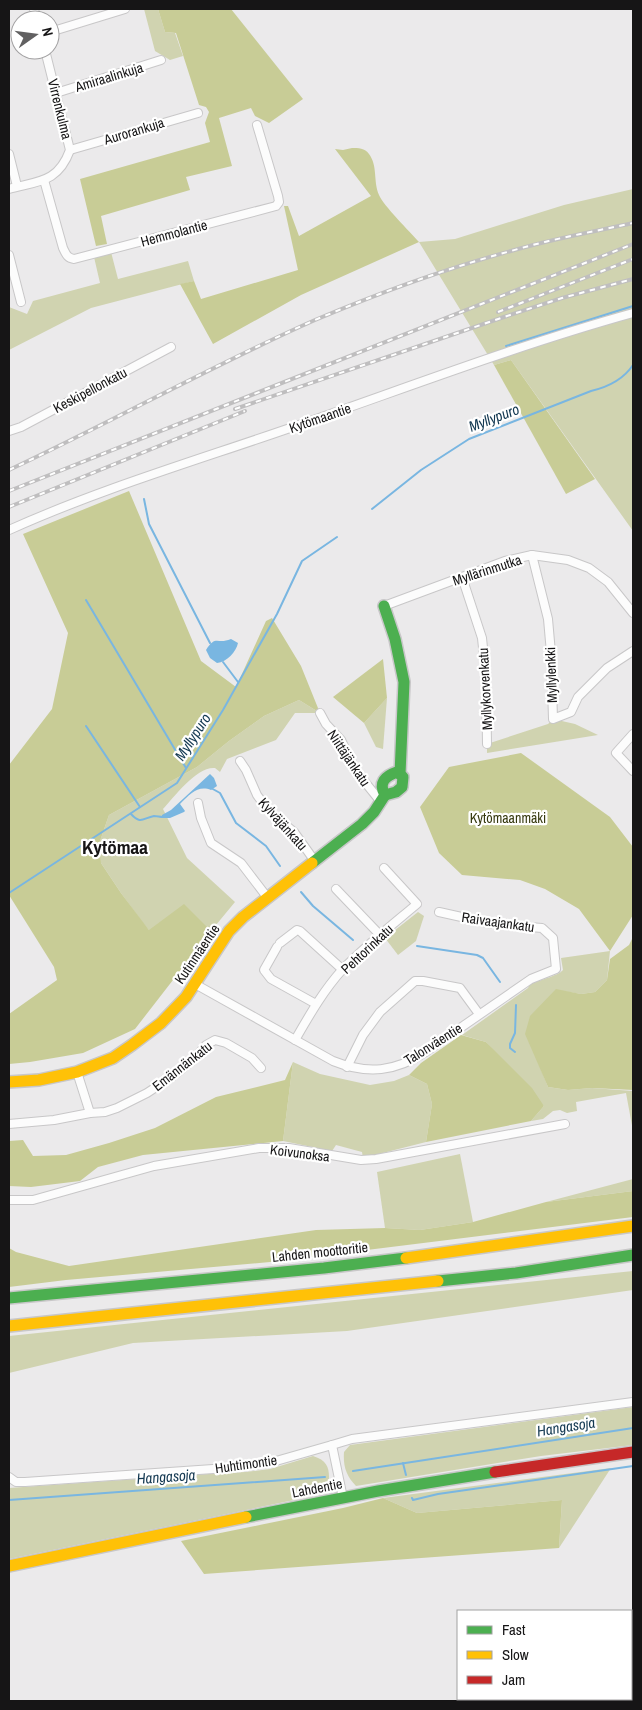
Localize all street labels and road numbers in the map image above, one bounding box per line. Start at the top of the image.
street label: Amiraalinkuja [72,58,146,96]
street label: Virrenkulma [44,77,76,142]
street label: Aurorankuja [101,113,167,149]
street label: Hemmolantie [139,215,209,251]
street label: Keskipellonkatu [50,363,130,417]
street label: Kytömaantie [287,399,353,437]
street label: Myllärinmutka [450,550,524,590]
street label: Myllykorvenkatu [474,647,496,731]
street label: Myllylenkki [541,647,561,703]
street label: Niittäjänkatu [324,726,374,790]
street label: Kylväjänkatu [255,794,311,854]
street label: Raivaajankatu [460,908,536,936]
street label: Pehtorinkatu [337,920,397,978]
street label: Kutinmäentie [170,921,224,987]
street label: Talonväentie [401,1019,465,1069]
street label: Emännänkatu [149,1037,215,1095]
street label: Koivunoksa [269,1140,331,1166]
street label: Lahden moottoritie [271,1238,369,1266]
street label: Huhtimontie [214,1451,278,1477]
street label: Lahdentie [290,1474,344,1502]

